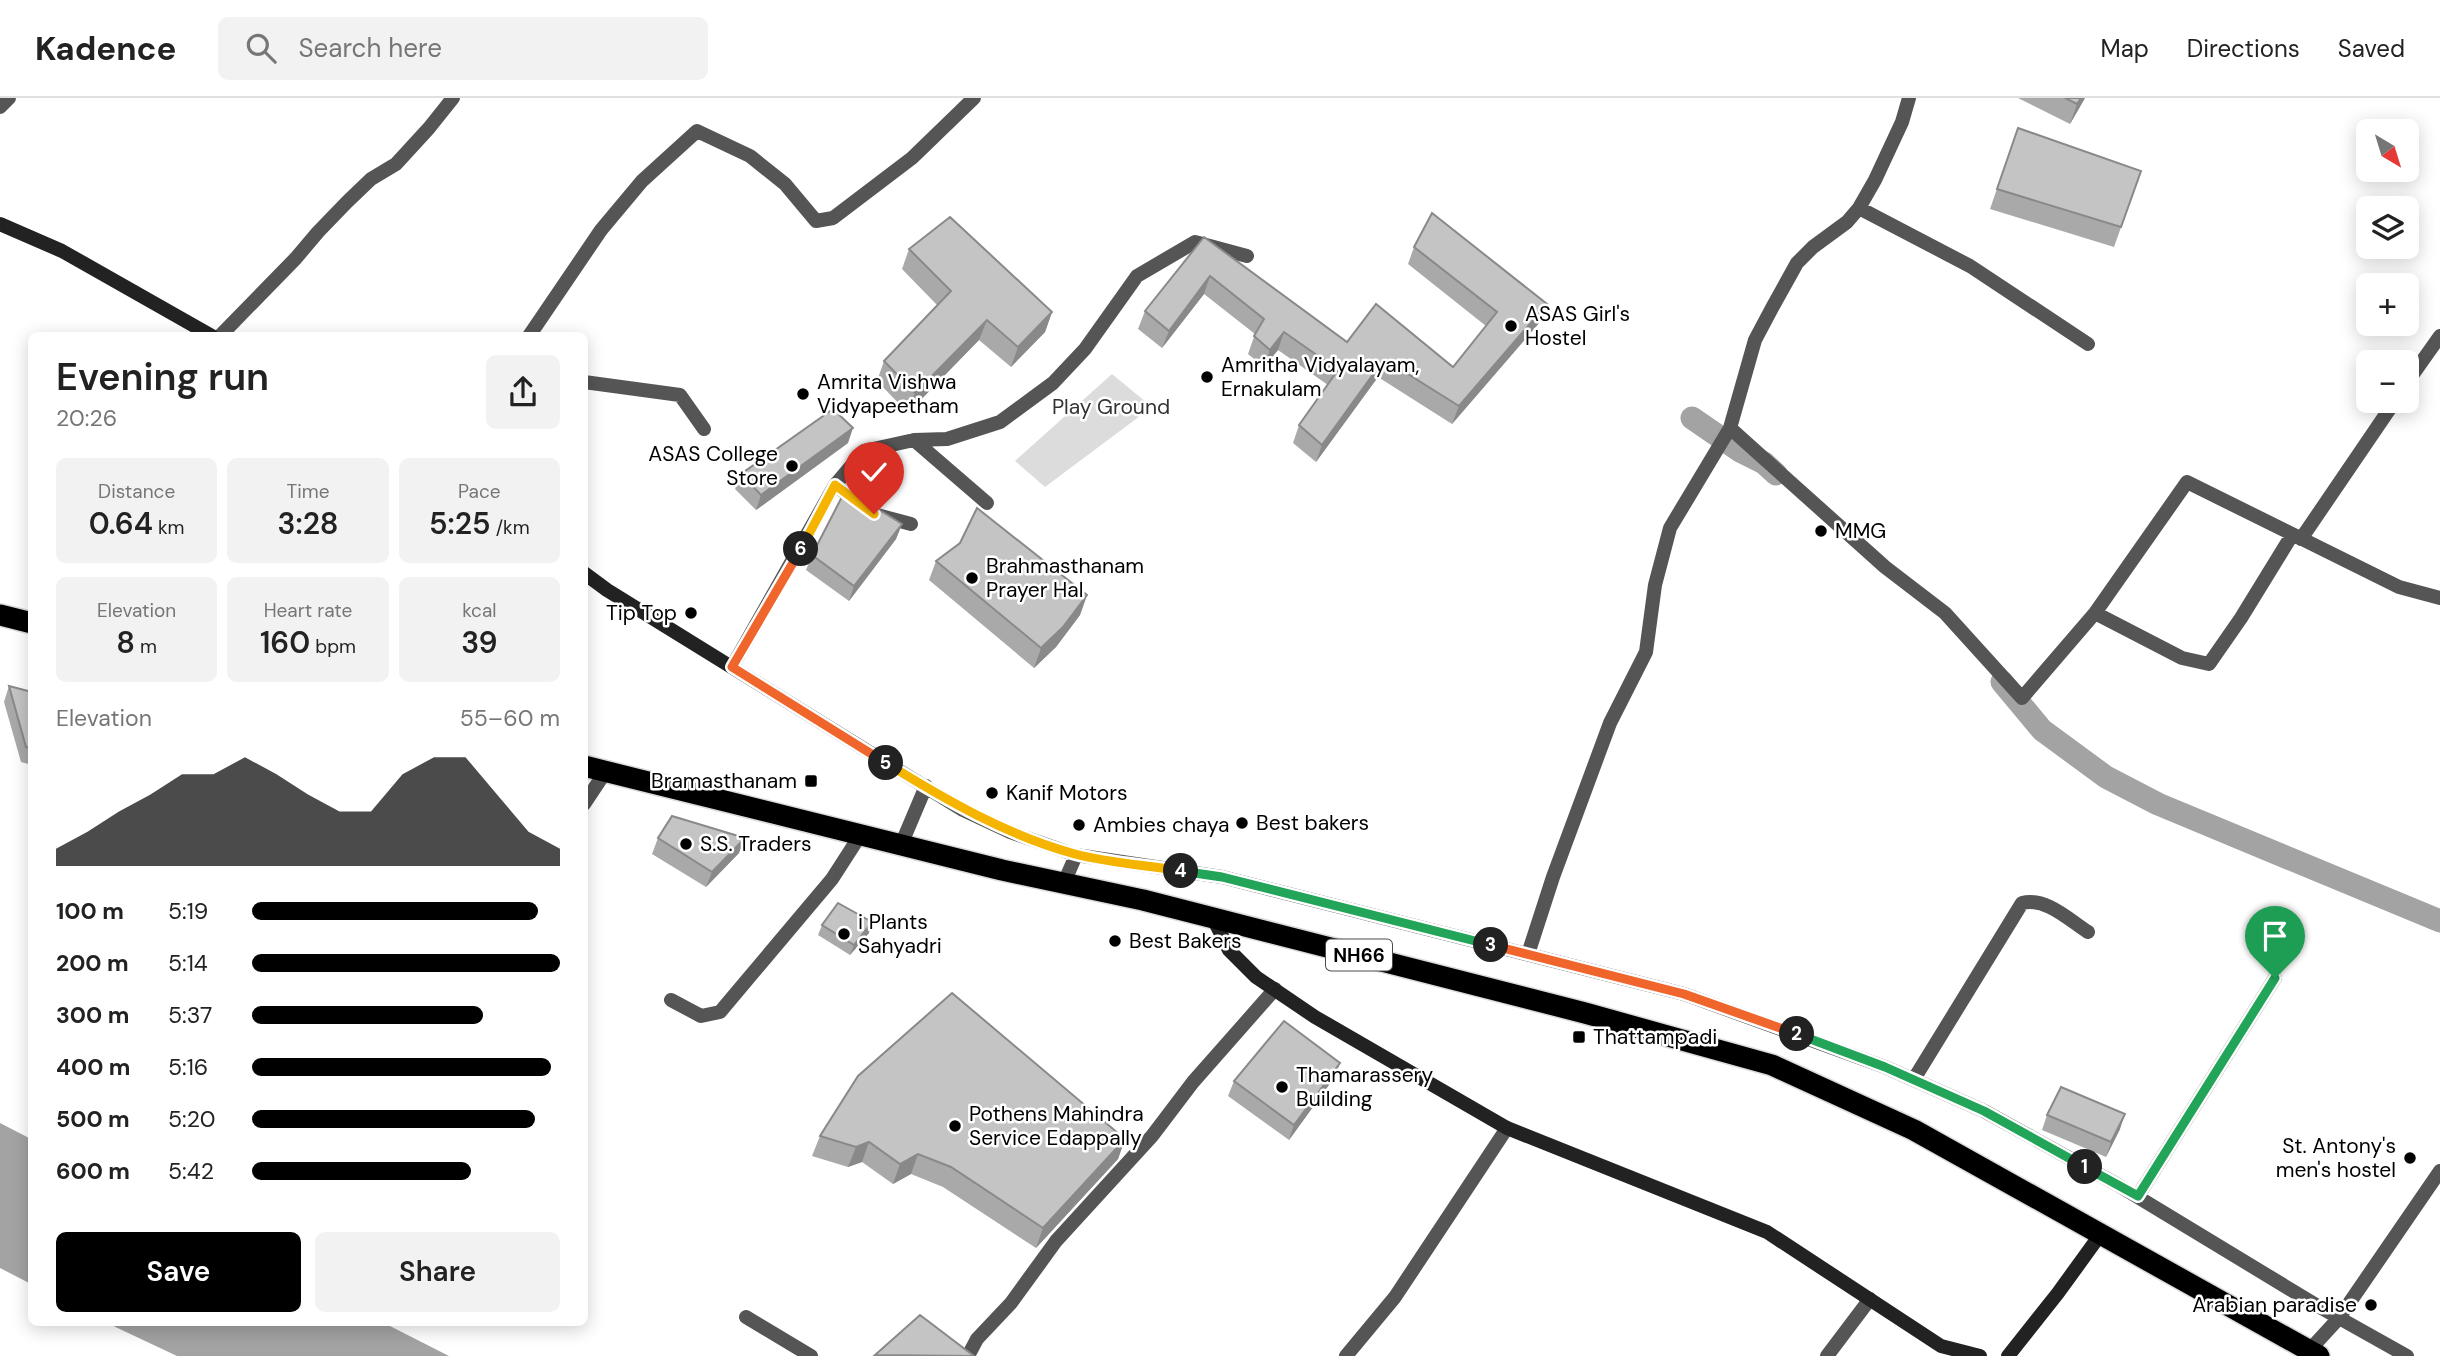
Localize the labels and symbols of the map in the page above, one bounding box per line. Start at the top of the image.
north arrow [2356,119,2418,182]
place label: ASAS Girl's Hostel [1525,300,1630,352]
marker: ASAS Girl's Hostel [1503,318,1519,334]
place label: Amritha Vidyalayam, Ernakulam [1221,351,1419,403]
place label: Amrita Vishwa Vidyapeetham [817,368,959,420]
marker: Amritha Vidyalayam, Ernakulam [1199,369,1215,385]
marker: Amrita Vishwa Vidyapeetham [795,386,811,402]
park label: Play Ground [1052,393,1170,421]
place label: ASAS College Store [648,440,778,492]
pin [844,442,904,514]
marker: ASAS College Store [784,458,800,474]
place label: MMG [1835,517,1886,545]
marker: MMG [1813,523,1829,539]
pin: 6 [784,532,818,566]
place label: Brahmasthanam Prayer Hal [986,552,1144,604]
marker: Brahmasthanam Prayer Hal [964,570,980,586]
place label: Tip Top [606,599,677,627]
marker: Tip Top [683,605,699,621]
pin: 5 [868,746,903,780]
place label: Bramasthanam [651,767,797,795]
marker: Bramasthanam [803,773,819,789]
place label: Kanif Motors [1006,779,1127,807]
marker: Kanif Motors [984,785,1000,801]
place label: Best bakers [1256,809,1369,837]
place label: Ambies chaya [1093,811,1230,839]
marker: Best bakers [1234,815,1250,831]
marker: Ambies chaya [1071,817,1087,833]
place label: S.S. Traders [700,830,811,858]
marker: S.S. Traders [678,836,694,852]
pin: 4 [1164,854,1198,888]
pin [2245,906,2305,978]
place label: i Plants Sahyadri [858,908,942,960]
marker: i Plants Sahyadri [836,926,852,942]
place label: Best Bakers [1129,927,1242,955]
pin: 3 [1474,928,1508,962]
marker: Best Bakers [1107,933,1123,949]
road number: NH66 [1326,940,1392,970]
pin: 2 [1780,1016,1814,1052]
place label: Thattampadi [1593,1023,1717,1051]
marker: Thattampadi [1571,1029,1587,1045]
place label: Thamarassery Building [1296,1061,1433,1113]
marker: Thamarassery Building [1274,1079,1290,1095]
place label: Pothens Mahindra Service Edappally [969,1100,1144,1152]
marker: Pothens Mahindra Service Edappally [947,1118,963,1134]
place label: St. Antony's men's hostel [2276,1132,2396,1184]
pin: 1 [2068,1150,2102,1184]
marker: St. Antony's men's hostel [2402,1150,2418,1166]
place label: Arabian paradise [2192,1291,2357,1319]
marker: Arabian paradise [2363,1297,2379,1313]

